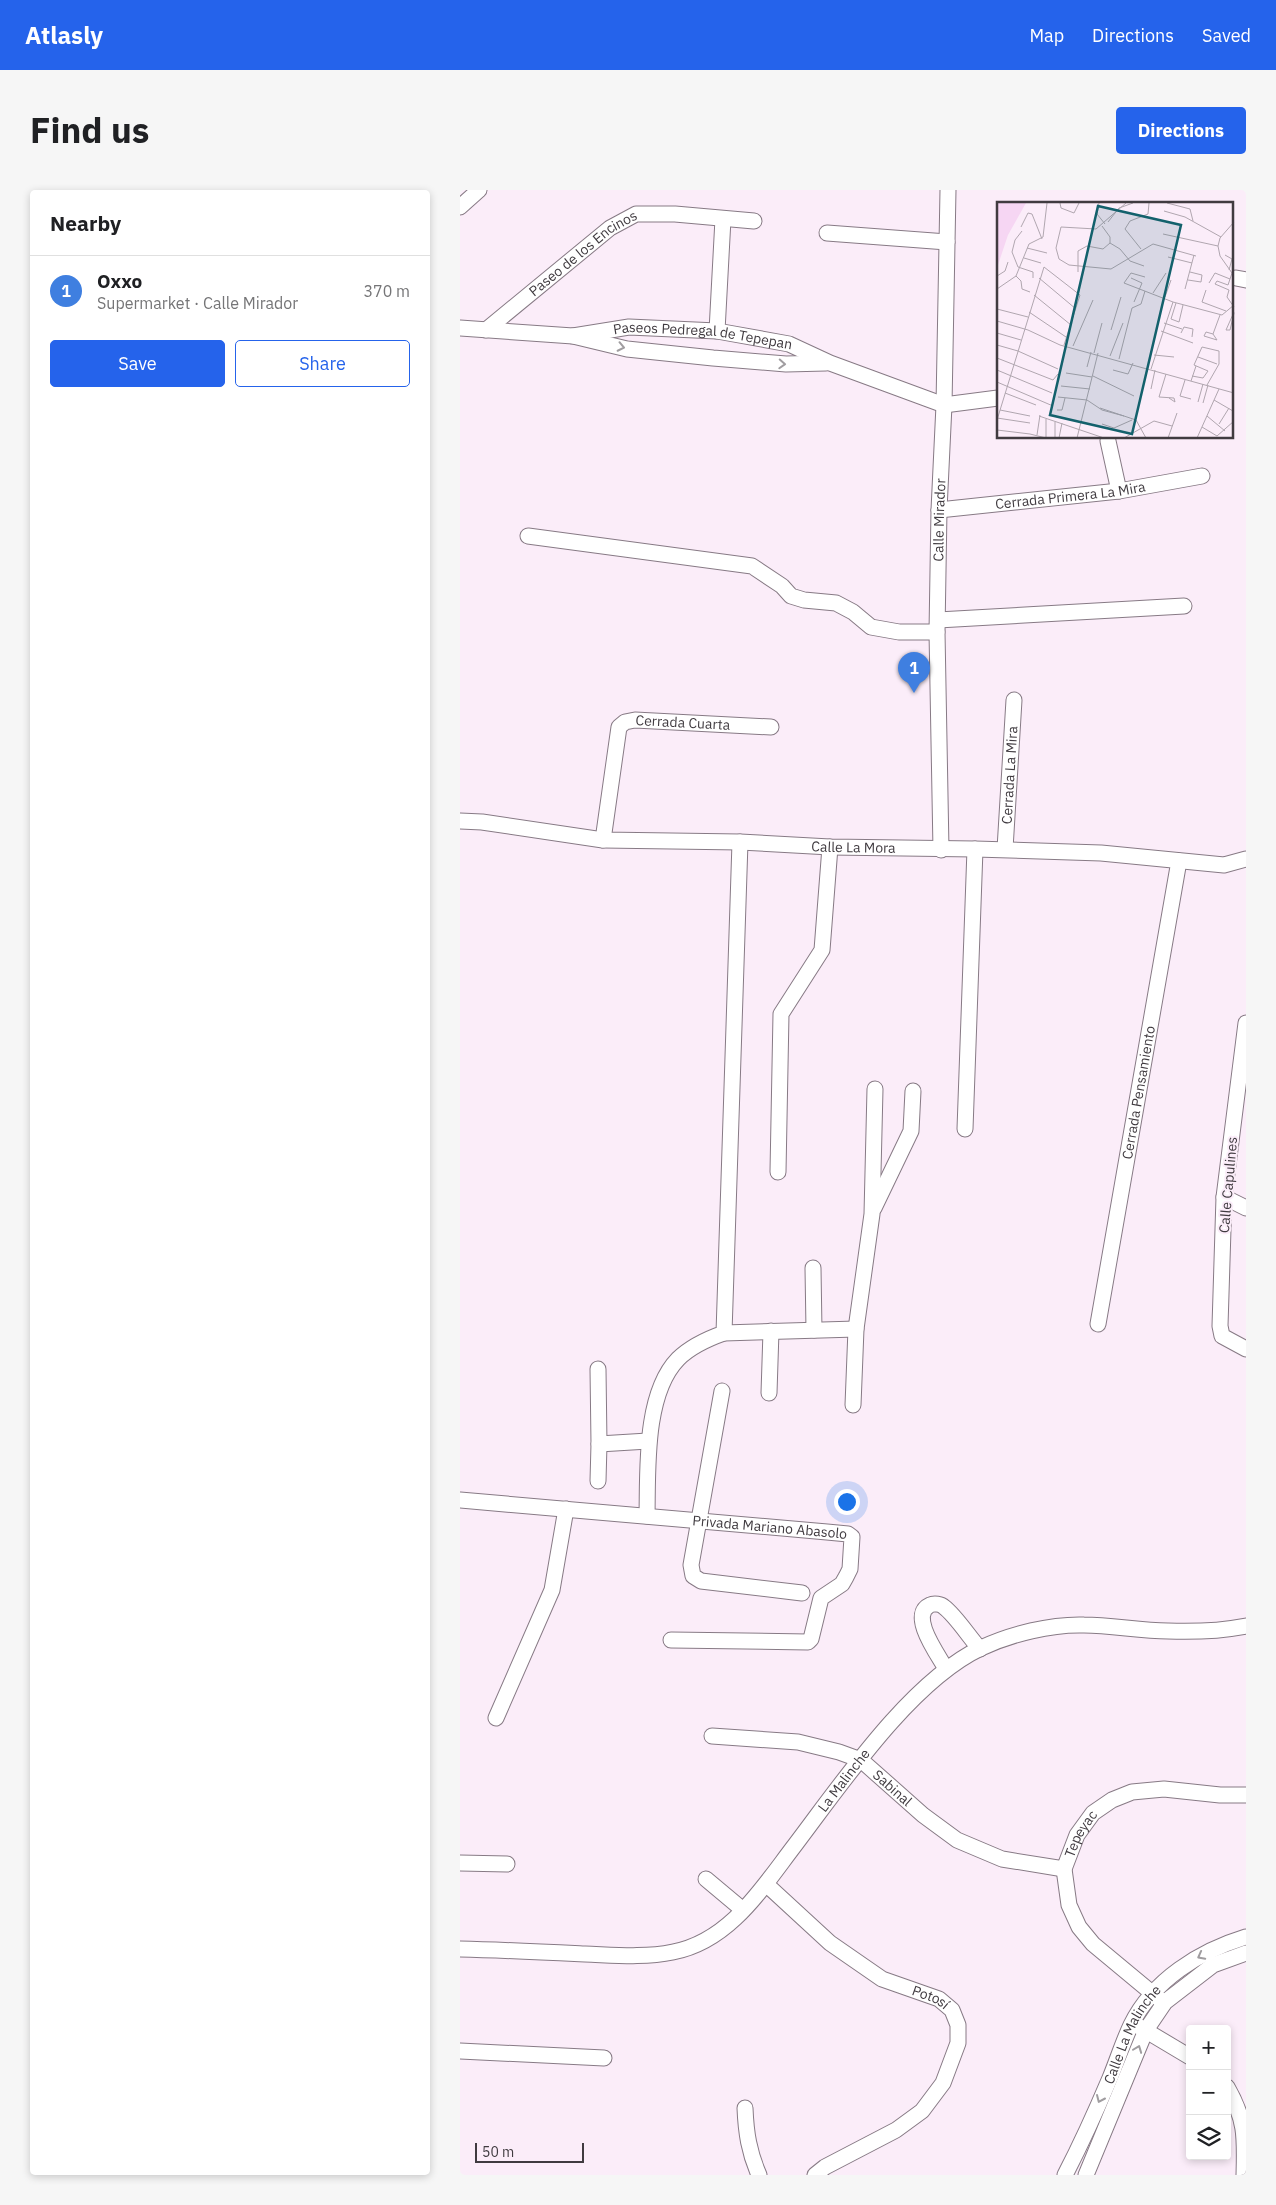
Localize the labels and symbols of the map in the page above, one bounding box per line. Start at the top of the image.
inset map [997,202,1234,439]
street label: Paseo de los Encinos [525,206,640,300]
street label: Paseos Pedregal de Tepepan [612,318,794,353]
one-way arrow [616,341,625,352]
one-way arrow [778,358,786,369]
street label: Cerrada Primera La Mira [994,477,1147,513]
street label: Calle Mirador [929,478,949,562]
pin: 1 [898,652,930,693]
street label: Cerrada Cuarta [635,711,731,734]
street label: Cerrada La Mira [998,725,1021,825]
street label: Calle La Mora [811,837,896,857]
street label: Cerrada Pensamiento [1118,1024,1159,1161]
street label: Calle Capulines [1215,1136,1241,1234]
your location [834,1489,860,1515]
street label: Privada Mariano Abasolo [692,1511,848,1543]
street label: La Malinche [814,1745,874,1815]
street label: Sabinal [869,1766,916,1810]
street label: Tepeyac [1060,1807,1101,1860]
one-way arrow [1198,1950,1207,1960]
street label: Potosí [910,1981,954,2013]
street label: Calle La Malinche [1100,1981,1165,2087]
one-way arrow [1132,2045,1143,2054]
one-way arrow [1096,2094,1107,2103]
scale bar [475,2140,584,2163]

